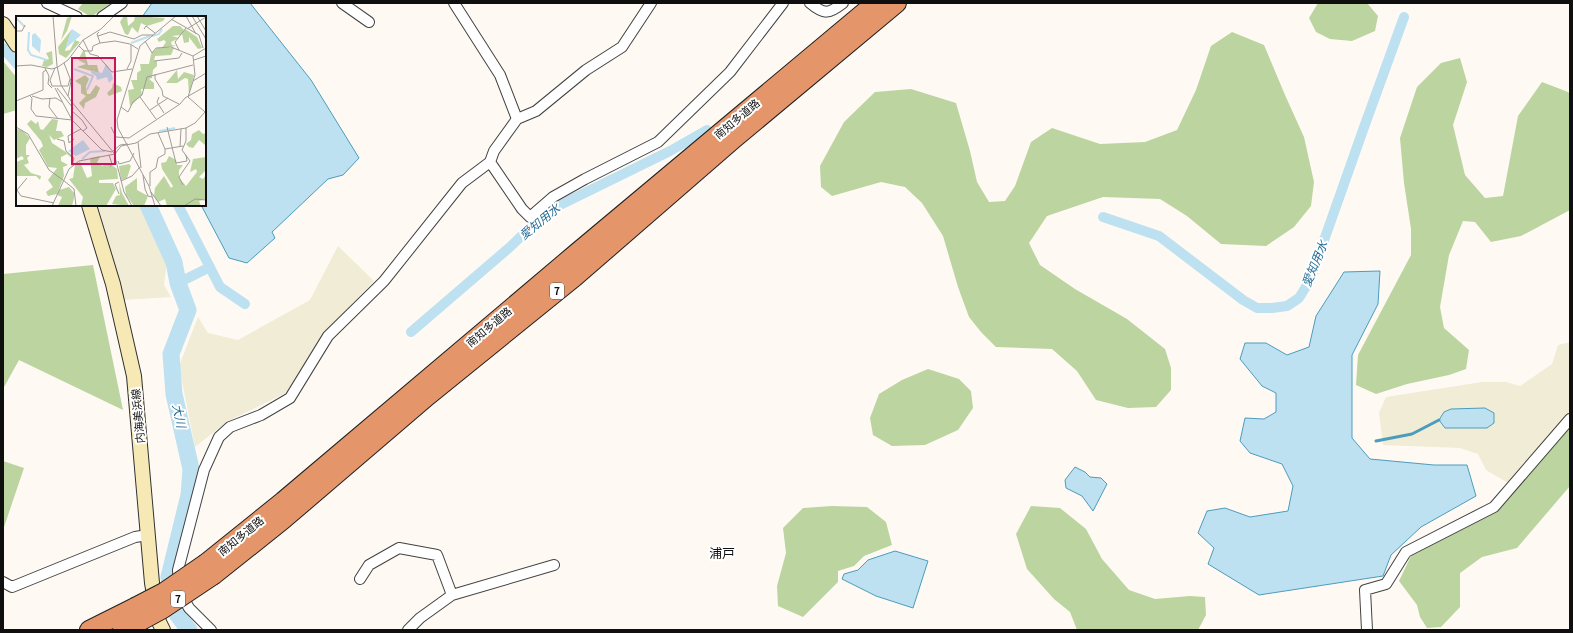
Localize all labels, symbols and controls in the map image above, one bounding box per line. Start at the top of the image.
inset map [16,16,206,206]
street label: 南知多道路 [710,94,763,142]
water label: 愛知用水 [515,198,565,243]
water label: 愛知用水 [1297,236,1331,289]
road number: 7 [550,283,564,299]
street label: 南知多道路 [462,302,515,350]
street label: 内海美浜線 [127,388,147,444]
water label: 大川 [170,402,192,431]
street label: 南知多道路 [214,512,267,559]
district label: 浦戸 [709,543,735,562]
road number: 7 [171,591,185,607]

